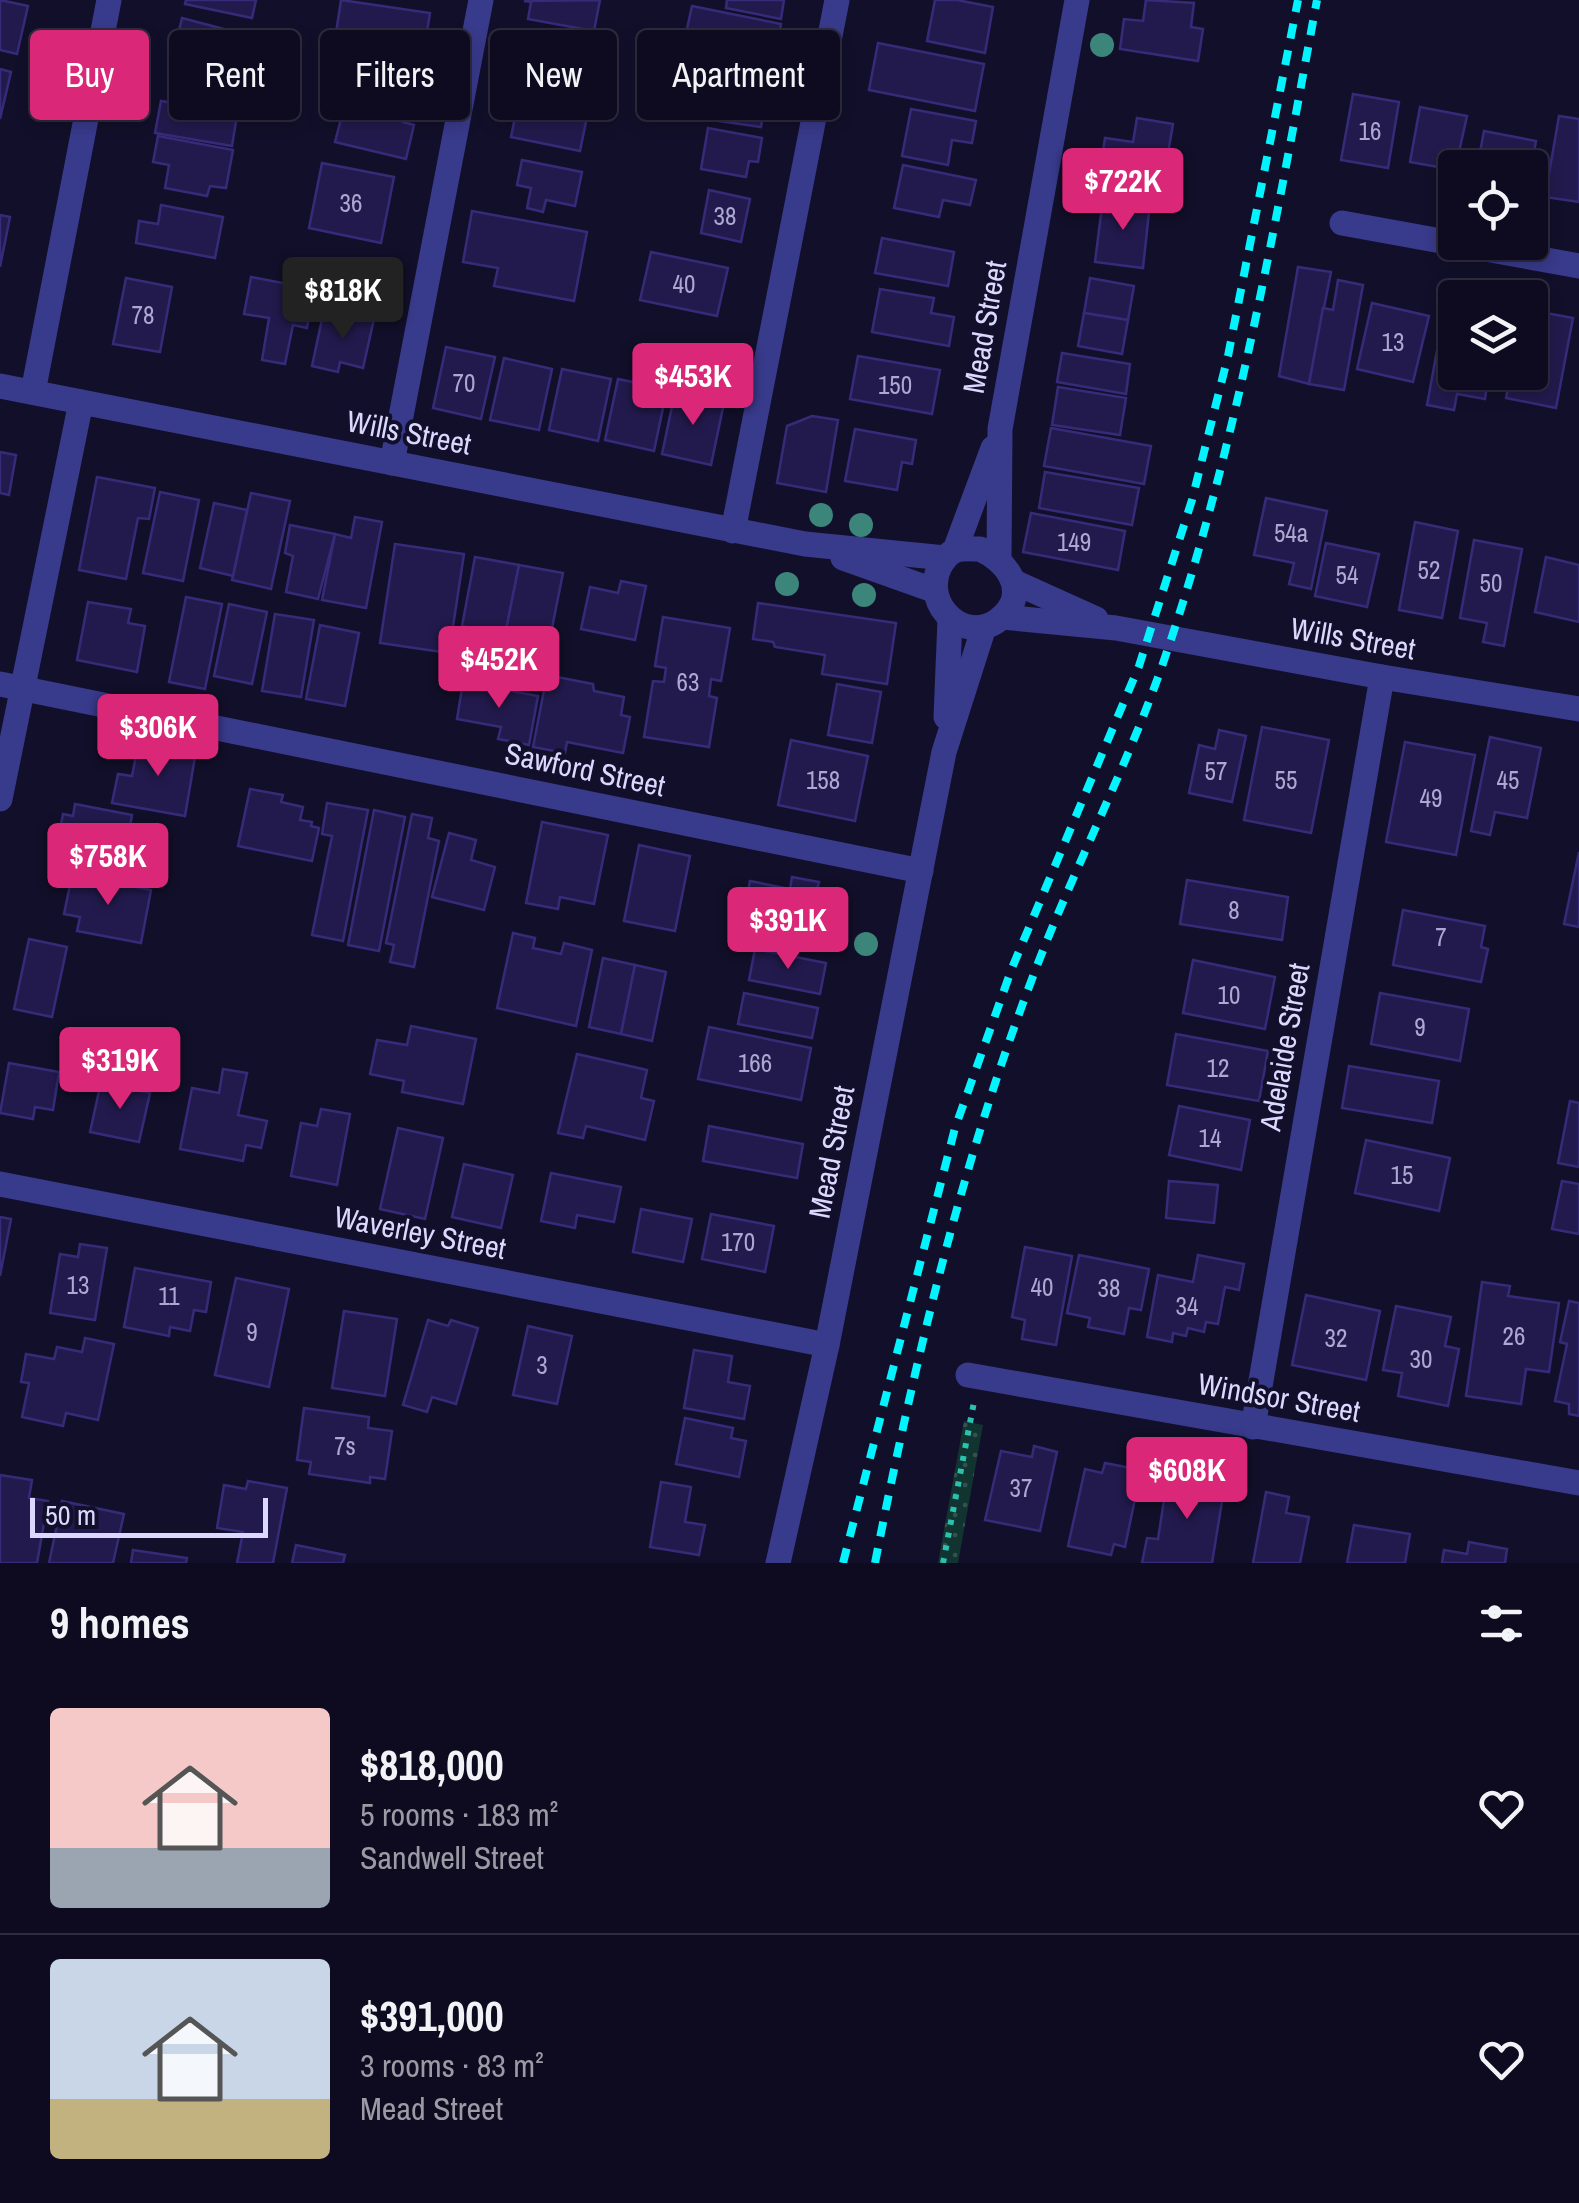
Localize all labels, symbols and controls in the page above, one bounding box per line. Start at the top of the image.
chip: Buy [30,30,149,120]
chip: Rent [169,30,300,120]
chip: Filters [320,30,470,120]
chip: New [490,30,617,120]
chip: Apartment [637,30,840,120]
house number: 16 [1359,114,1381,148]
pin: $722K [1053,148,1193,233]
map controls [1438,150,1548,390]
button: locate [1438,150,1548,260]
text: $722K [1084,159,1162,202]
house number: 36 [340,186,362,220]
house number: 38 [714,199,736,233]
pin: $818K [273,257,413,342]
street label: Mead Street [953,257,1015,396]
house number: 40 [673,267,695,301]
text: $818K [304,268,382,311]
button: layers [1438,280,1548,390]
house number: 78 [132,298,154,332]
house number: 13 [1382,325,1404,359]
pin: $453K [623,343,763,428]
text: $453K [654,354,732,397]
house number: 70 [453,366,475,400]
house number: 150 [878,368,912,402]
street label: Wills Street [344,400,475,464]
house number: 54a [1274,516,1309,550]
house number: 149 [1057,525,1091,559]
house number: 52 [1418,553,1440,587]
house number: 54 [1336,558,1358,592]
house number: 50 [1480,566,1502,600]
street label: Wills Street [1288,607,1419,669]
pin: $452K [429,626,569,711]
text: $452K [460,637,538,680]
house number: 63 [677,665,699,699]
pin: $306K [88,694,228,779]
text: $306K [119,705,197,748]
street label: Sawford Street [501,733,669,806]
house number: 57 [1205,754,1227,788]
house number: 158 [806,763,840,797]
house number: 55 [1275,763,1297,797]
house number: 45 [1497,763,1519,797]
house number: 49 [1420,781,1442,815]
pin: $758K [38,823,178,908]
text: $758K [69,834,147,877]
pin: $391K [718,887,858,972]
house number: 8 [1228,893,1240,927]
text: $391K [749,898,827,941]
house number: 7 [1435,920,1447,954]
street label: Adelaide Street [1249,960,1318,1135]
house number: 10 [1218,978,1240,1012]
house number: 9 [1414,1010,1426,1044]
pin: $319K [50,1027,190,1112]
text: $319K [81,1038,159,1081]
house number: 166 [738,1046,772,1080]
house number: 12 [1207,1051,1229,1085]
street label: Mead Street [799,1082,863,1221]
house number: 14 [1199,1121,1221,1155]
house number: 15 [1391,1158,1413,1192]
street label: Waverley Street [331,1196,510,1268]
house number: 170 [721,1225,755,1259]
house number: 13 [67,1268,89,1302]
house number: 40 [1031,1270,1053,1304]
house number: 38 [1098,1271,1120,1305]
house number: 11 [158,1279,180,1313]
house number: 34 [1176,1289,1198,1323]
house number: 9 [246,1315,258,1349]
house number: 26 [1503,1319,1525,1353]
house number: 32 [1325,1321,1347,1355]
house number: 30 [1410,1342,1432,1376]
house number: 3 [536,1348,548,1382]
street label: Windsor Street [1195,1363,1364,1431]
house number: 7s [334,1429,356,1463]
pin: $608K [1117,1437,1257,1522]
text: $608K [1148,1448,1226,1491]
house number: 37 [1010,1471,1032,1505]
scale bar [30,1493,268,1538]
text: 50 m [45,1496,96,1534]
text: 9 homes [50,1595,190,1651]
icon: filters [1474,1596,1529,1651]
text: $818,000 [360,1737,504,1793]
icon: home [130,1748,250,1868]
icon: heart [1474,1781,1529,1836]
text: 5 rooms · 183 m² [360,1793,558,1836]
text: Sandwell Street [360,1836,544,1879]
text: $391,000 [360,1988,504,2044]
icon: home [130,1999,250,2119]
icon: heart [1474,2032,1529,2087]
text: 3 rooms · 83 m² [360,2044,544,2087]
text: Mead Street [360,2087,503,2130]

